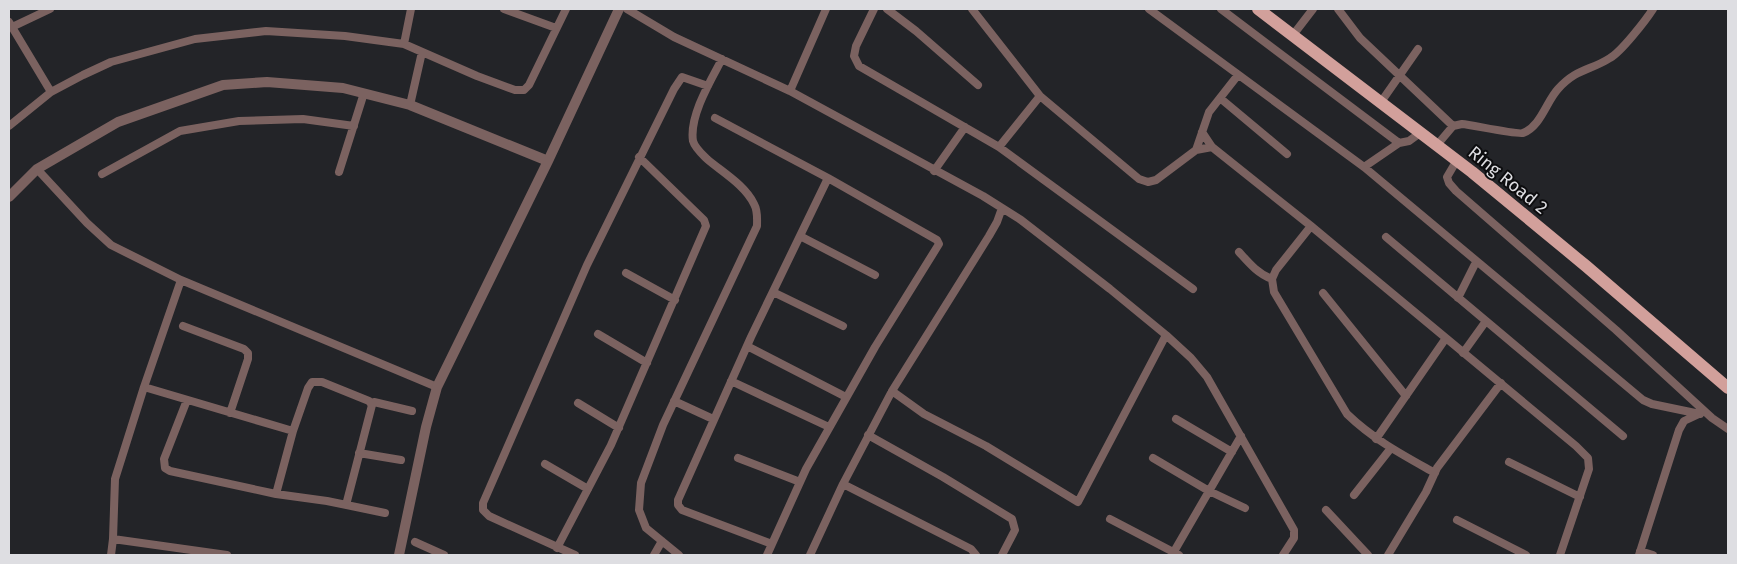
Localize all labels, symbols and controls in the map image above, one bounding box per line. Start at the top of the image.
street label: Ring Road 2 [1464,141,1552,219]

